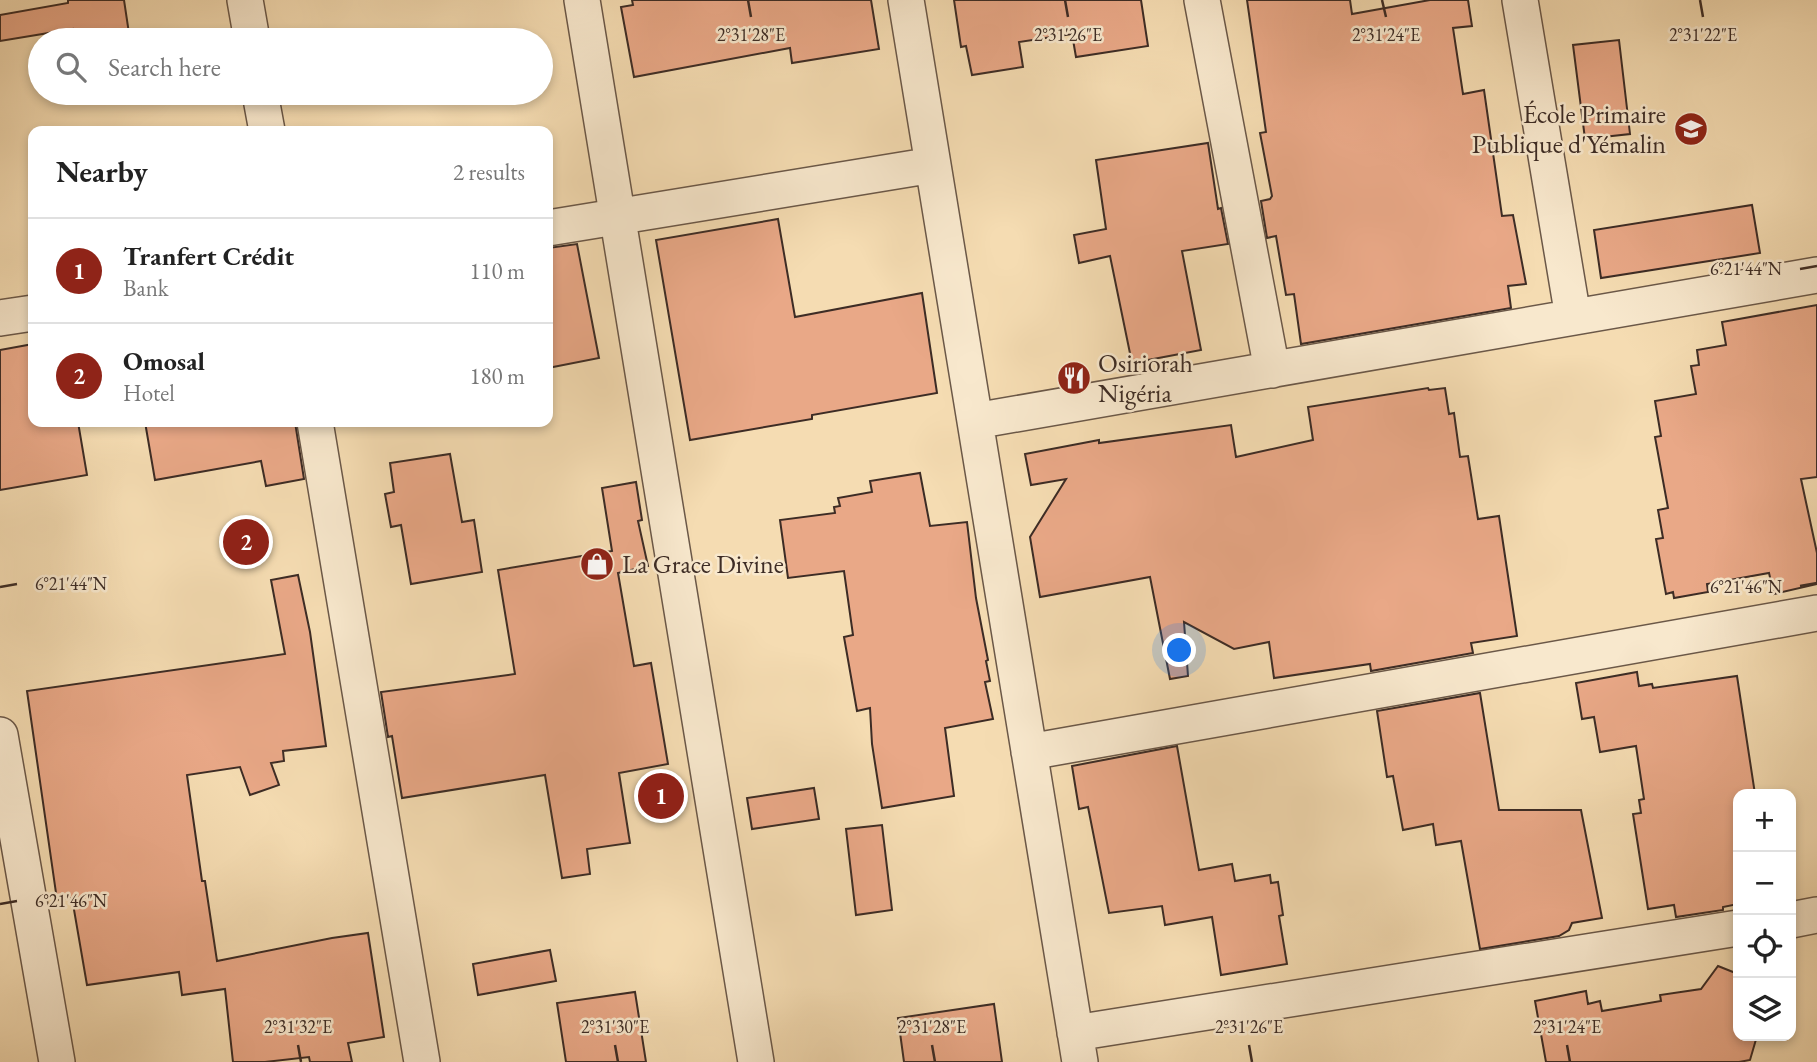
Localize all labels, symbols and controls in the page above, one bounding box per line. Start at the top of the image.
text: 2°31'28"E [717,23,785,46]
text: 2°31'26"E [1034,23,1102,46]
text: 2°31'24"E [1352,23,1420,46]
text: 2°31'22"E [1669,23,1737,46]
search box [28,28,553,105]
icon: search [52,48,90,86]
text: Search here [108,50,221,84]
place label: École Primaire Publique d'Yémalin [1472,97,1666,161]
school or university icon: École Primaire Publique d'Yémalin [1672,110,1710,148]
text: Nearby [56,152,148,191]
text: 2 results [453,157,525,187]
text: Tranfert Crédit [123,239,294,273]
text: 1 [73,256,85,286]
text: 110 m [469,256,525,286]
text: 6°21'44"N [1710,257,1783,280]
text: Bank [123,273,169,303]
text: Omosal [123,344,205,378]
place label: Osiriorah Nigéria [1098,346,1193,410]
restaurant icon: Osiriorah Nigéria [1055,359,1093,397]
text: 2 [73,361,85,391]
text: 180 m [469,361,525,391]
text: Hotel [123,378,175,408]
pin: 2 [223,516,269,568]
shop icon: La Grace Divine [578,545,616,583]
place label: La Grace Divine [622,547,784,581]
text: 6°21'44"N [35,572,108,595]
text: 6°21'46"N [1710,575,1783,598]
your location [1162,633,1196,667]
pin: 1 [638,770,684,822]
map controls [1733,789,1796,1041]
button: + [1733,789,1796,852]
button: − [1733,852,1796,915]
text: 6°21'46"N [35,889,108,912]
button: locate [1733,915,1796,978]
button: layers [1733,978,1796,1041]
text: 2°31'32"E [264,1015,332,1038]
text: 2°31'30"E [581,1015,649,1038]
text: 2°31'28"E [898,1015,966,1038]
text: 2°31'26"E [1215,1015,1283,1038]
text: 2°31'24"E [1533,1015,1601,1038]

